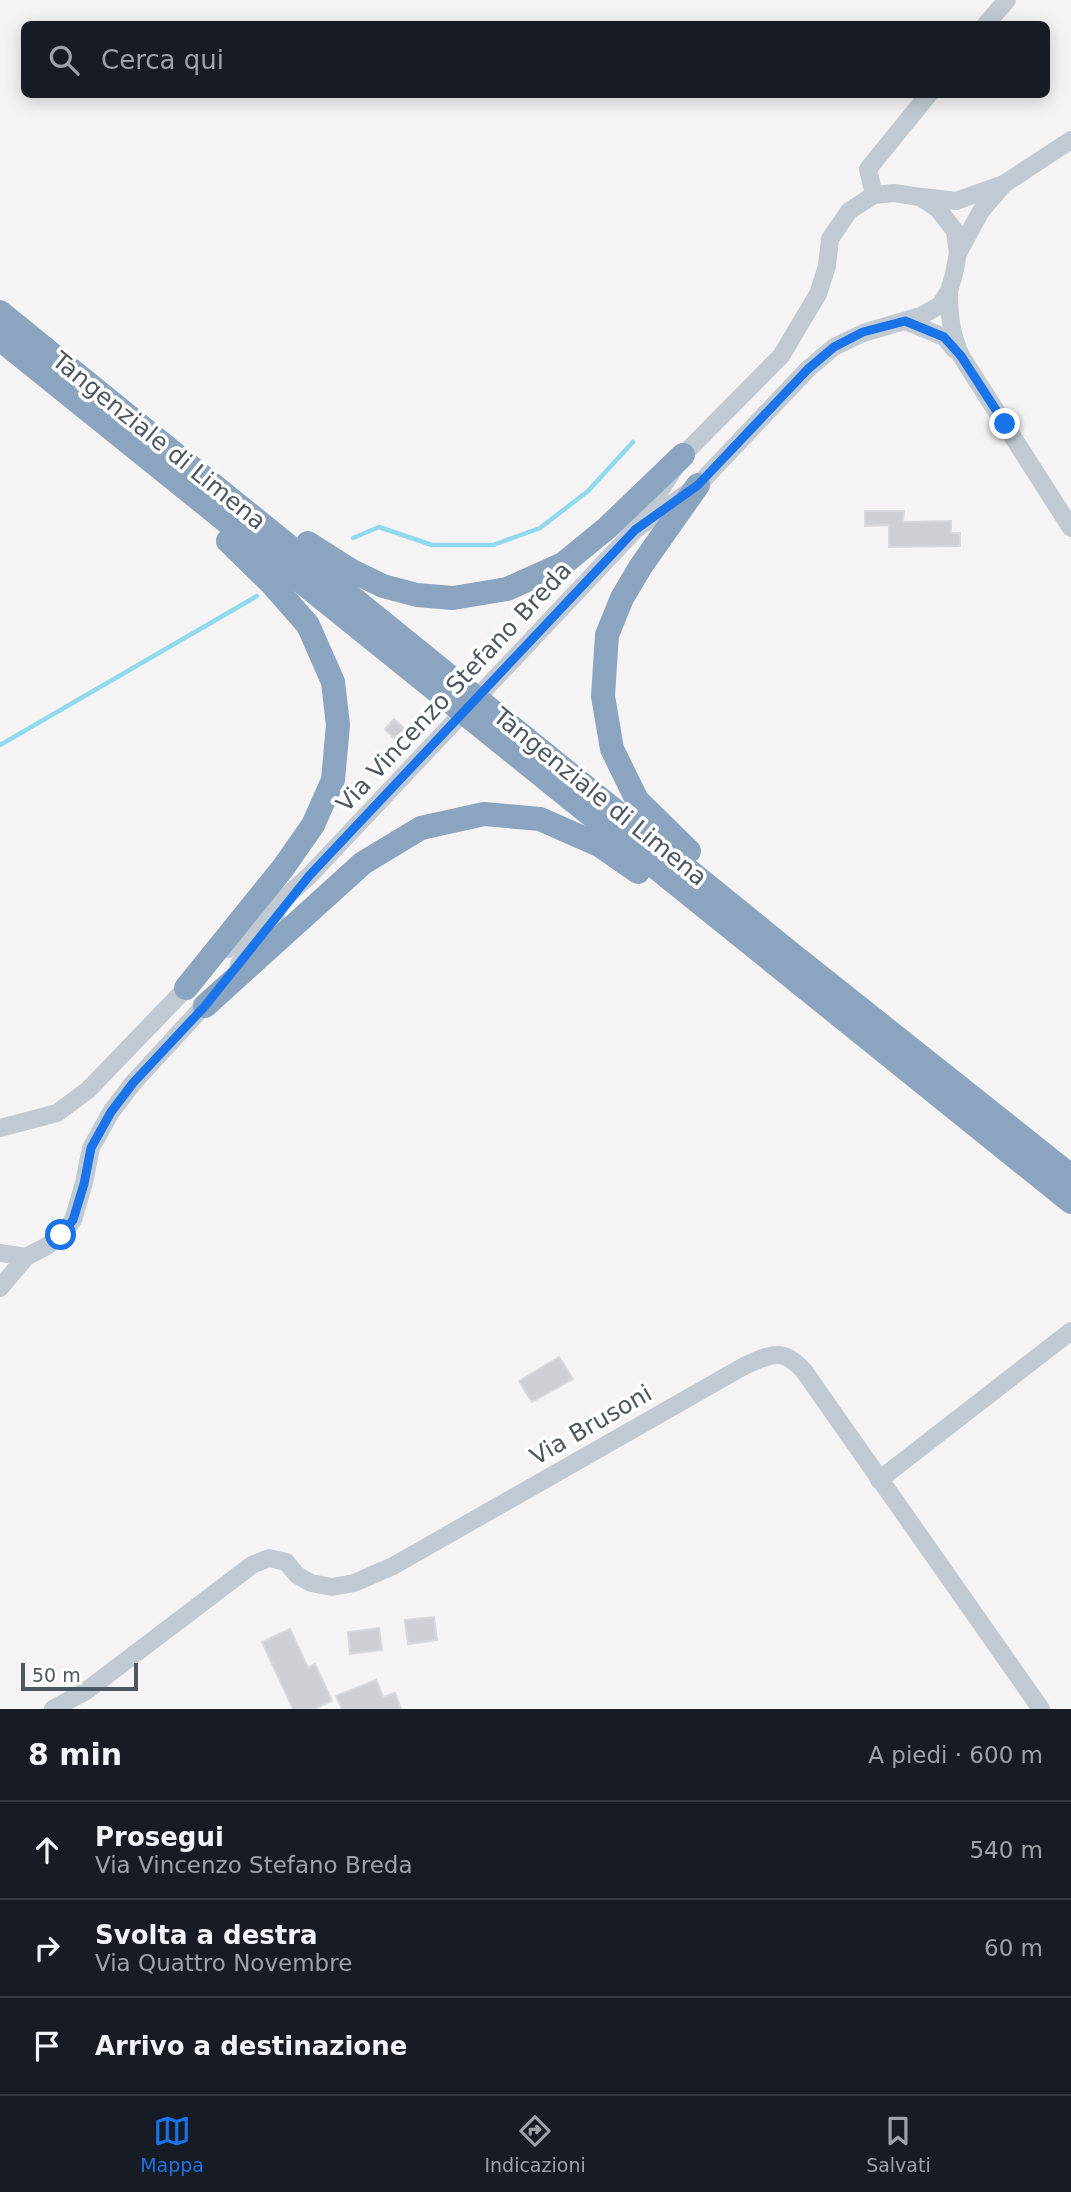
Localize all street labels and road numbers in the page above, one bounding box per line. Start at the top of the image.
street label: Tangenziale di Limena [46,346,271,536]
street label: Via Vincenzo Stefano Breda [331,556,577,818]
street label: Tangenziale di Limena [487,702,712,892]
street label: Via Brusoni [525,1379,657,1471]

